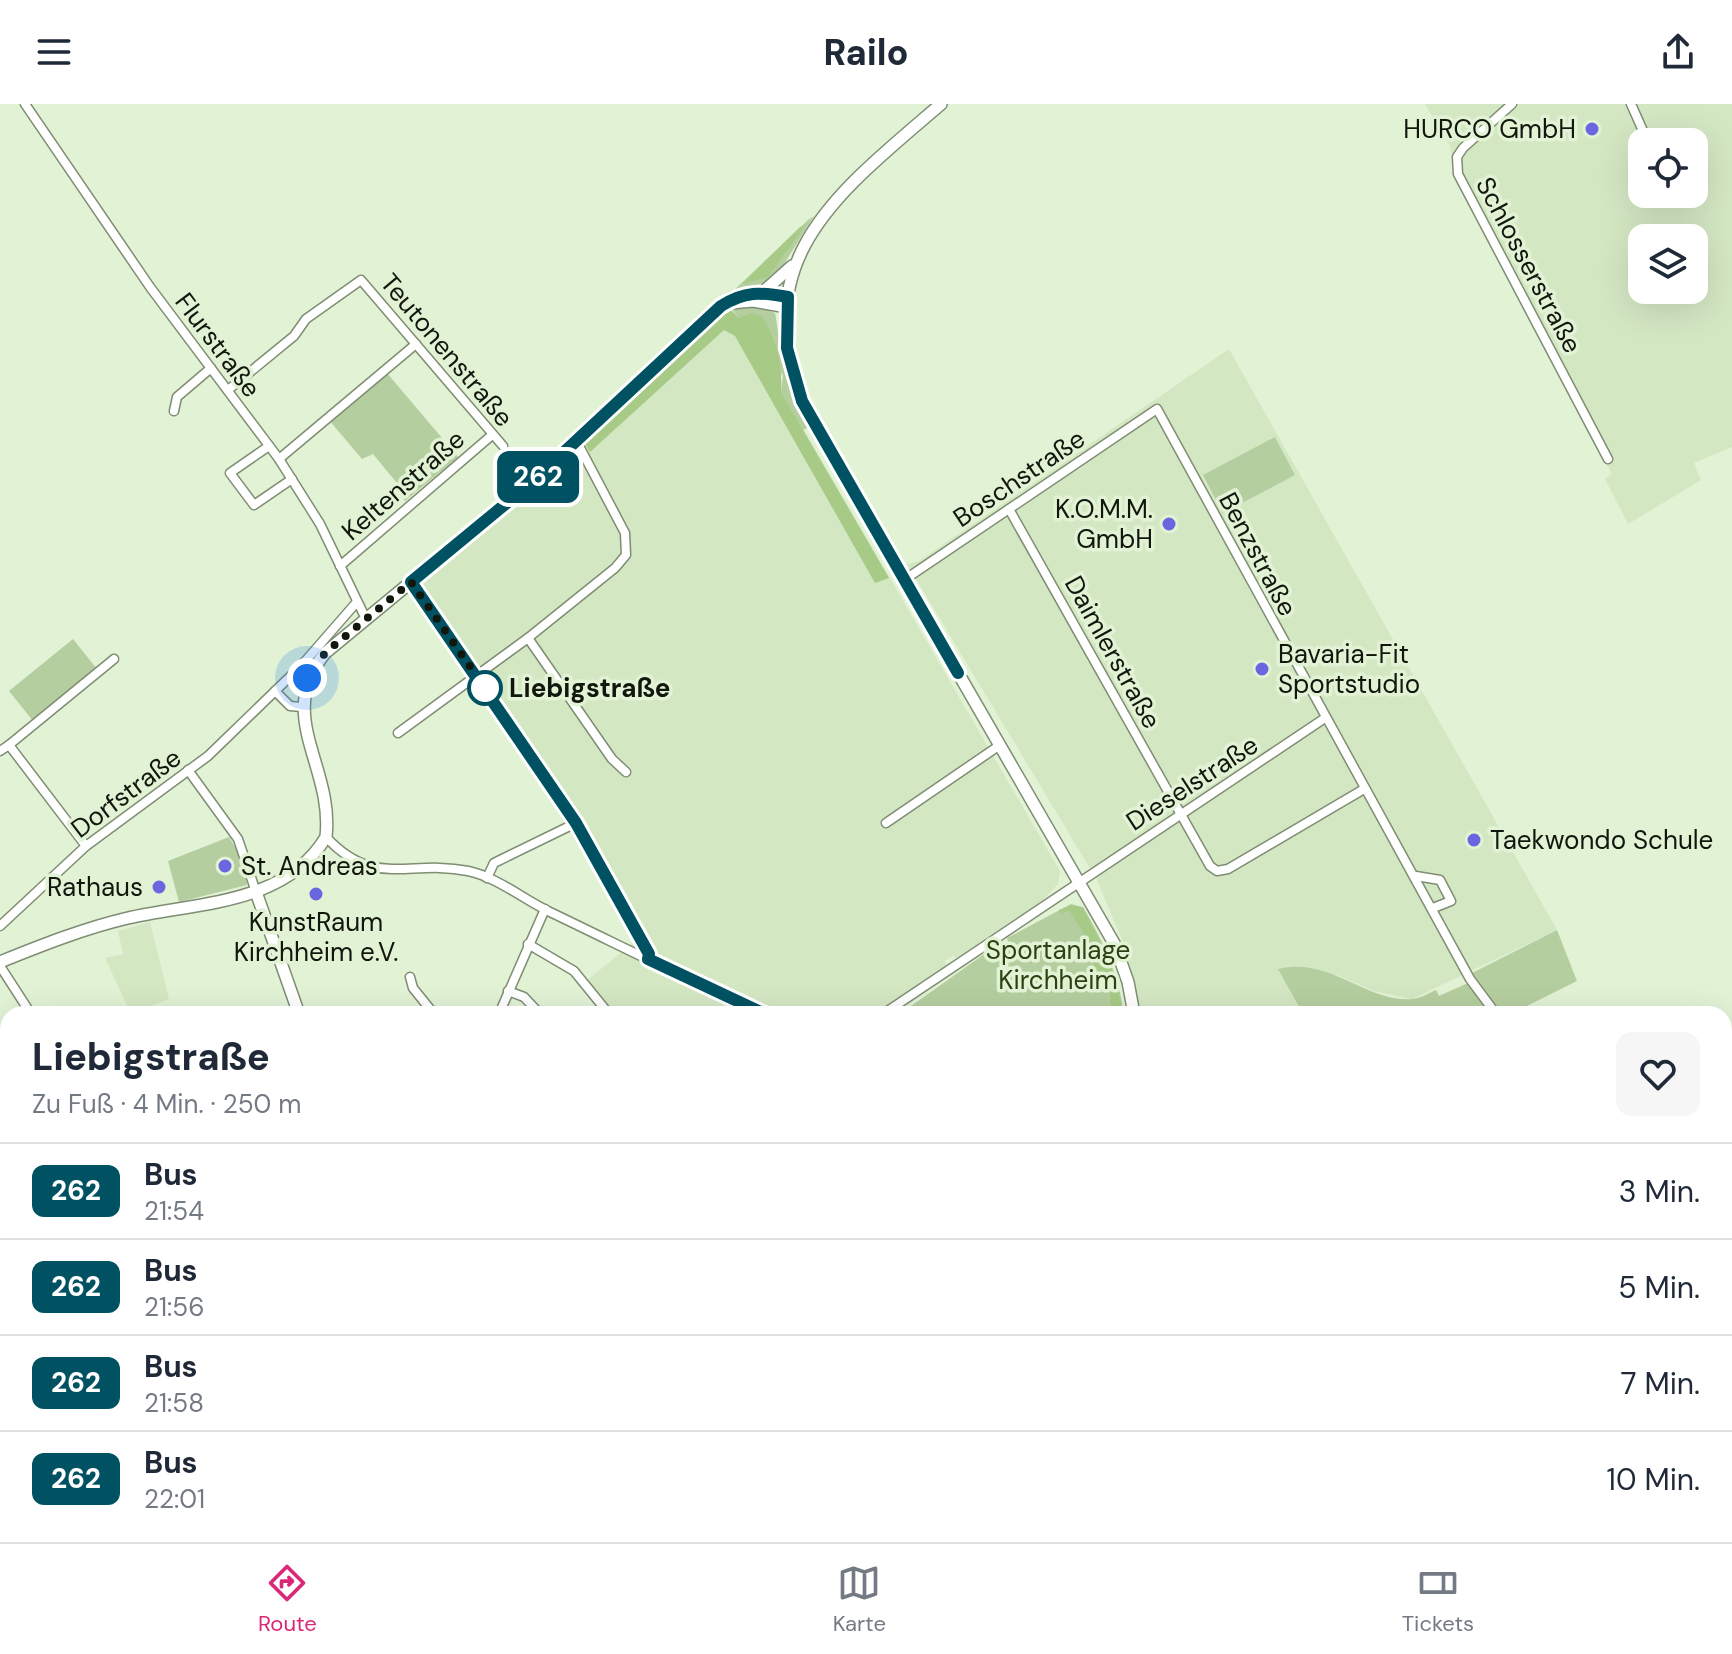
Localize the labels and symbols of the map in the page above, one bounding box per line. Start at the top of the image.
place label: HURCO GmbH [1403,112,1576,146]
marker: HURCO GmbH [1583,120,1601,138]
street label: Schlosserstraße [1468,171,1590,359]
street label: Teutonenstraße [373,266,521,434]
street label: Flurstraße [168,286,268,404]
street label: Boschstraße [946,421,1092,535]
street label: Keltenstraße [334,422,472,548]
line badge: 262 [492,451,584,503]
street label: Benzstraße [1211,486,1305,622]
place label: K.O.M.M. GmbH [1055,492,1153,556]
marker: K.O.M.M. GmbH [1160,515,1178,533]
street label: Daimlerstraße [1057,570,1169,734]
place label: Bavaria-Fit Sportstudio [1278,637,1420,701]
your location [287,658,327,698]
marker: Bavaria-Fit Sportstudio [1253,660,1271,678]
marker: Liebigstraße [468,671,502,705]
place label: Liebigstraße [509,671,671,705]
street label: Dieselstraße [1120,728,1264,838]
street label: Dorfstraße [64,741,188,845]
place label: Taekwondo Schule [1490,823,1713,857]
marker: Taekwondo Schule [1465,831,1483,849]
place label: St. Andreas [241,849,378,883]
marker: St. Andreas [216,857,234,875]
place label: Rathaus [47,870,143,904]
marker: Rathaus [150,878,168,896]
marker: KunstRaum Kirchheim e.V. [307,885,325,903]
place label: KunstRaum Kirchheim e.V. [234,905,398,969]
park label: Sportanlage Kirchheim [986,933,1130,997]

